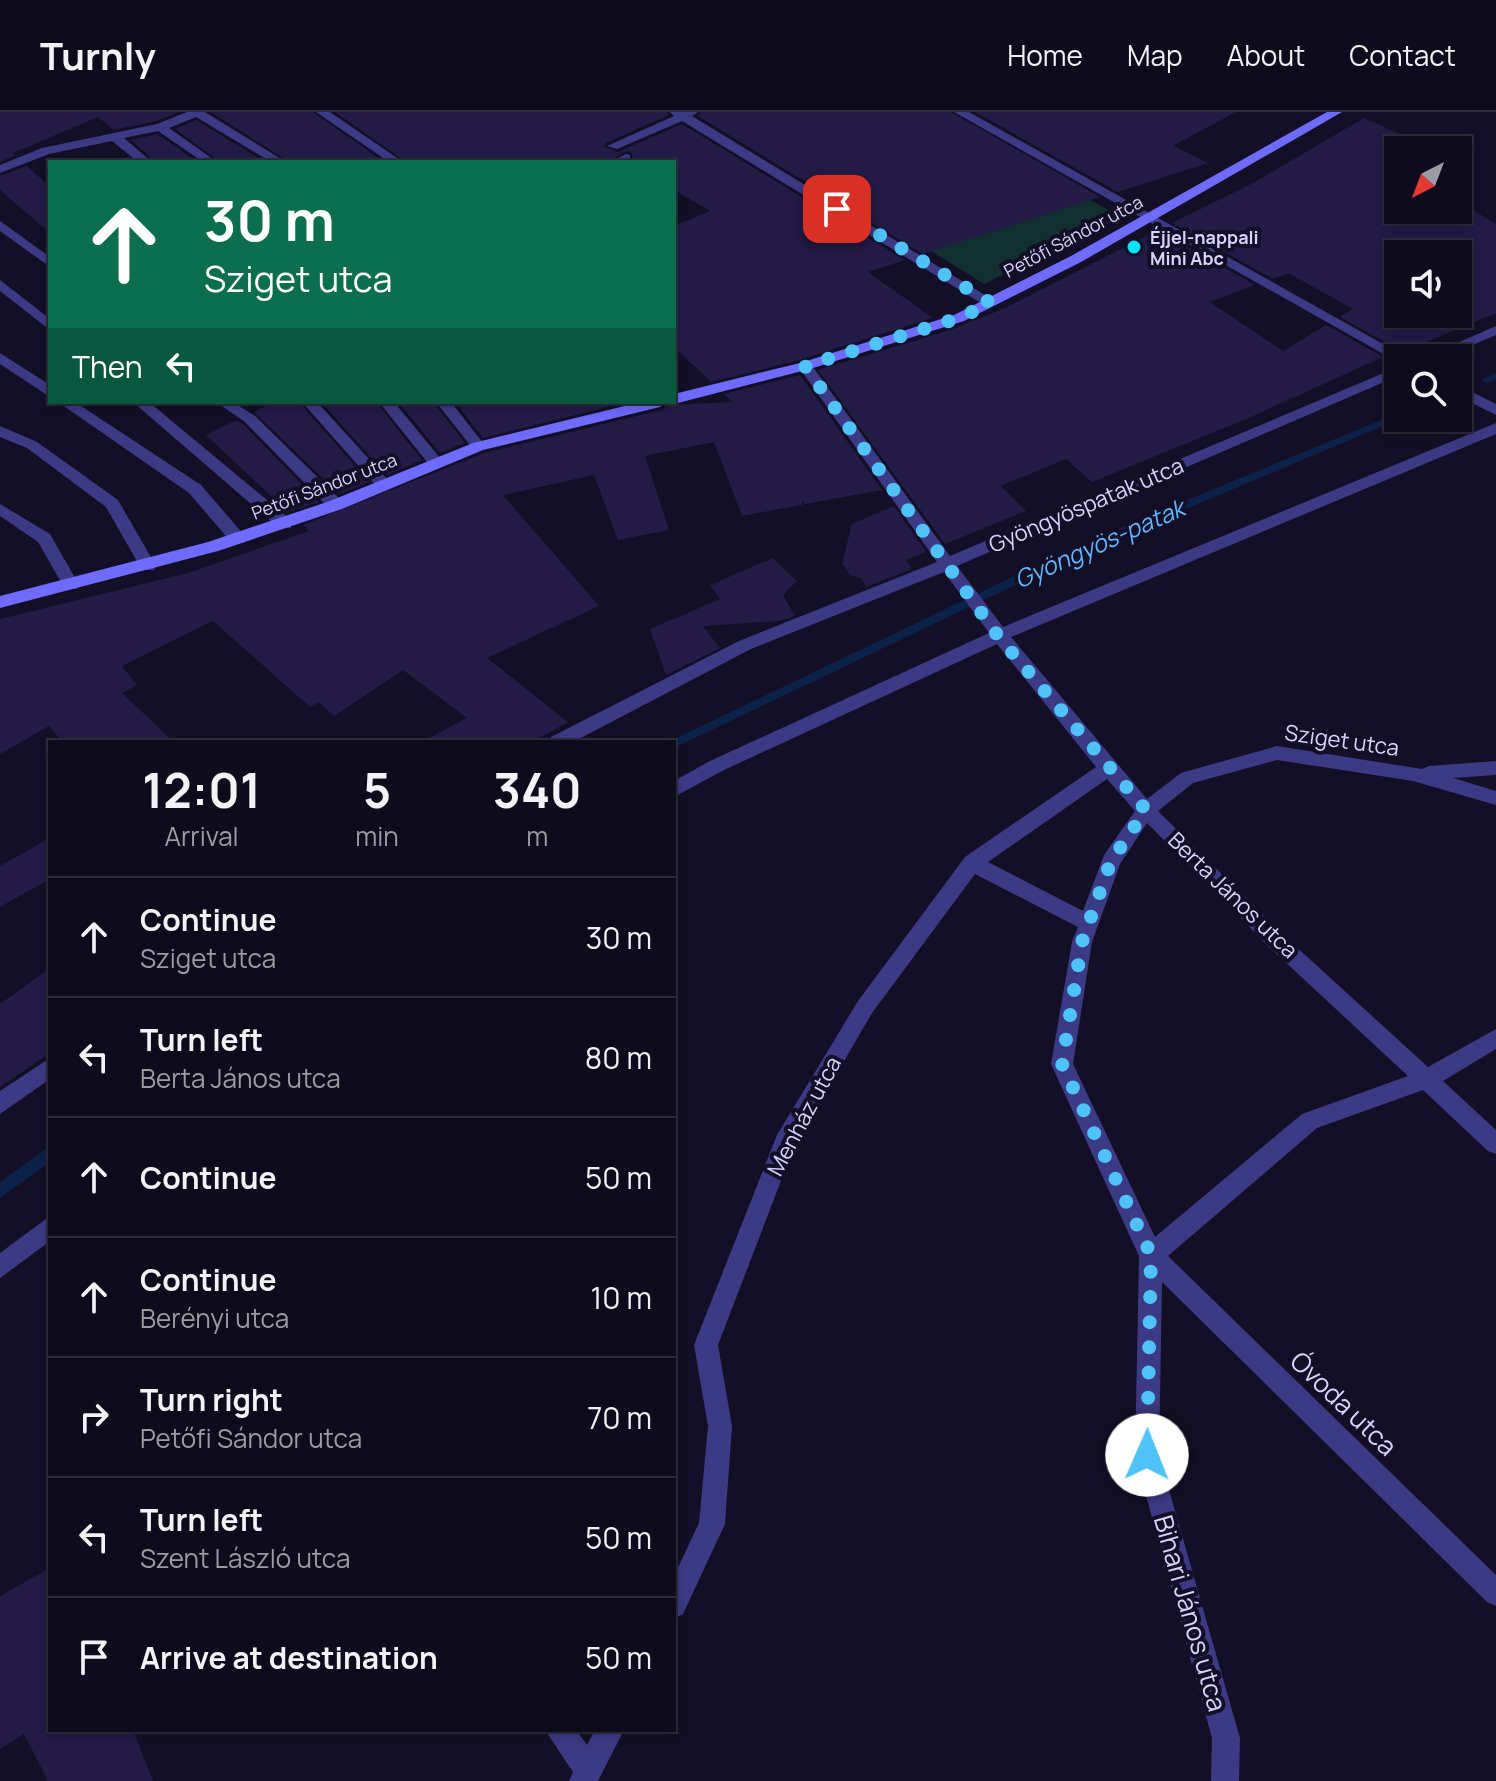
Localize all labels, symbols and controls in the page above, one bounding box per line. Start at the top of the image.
text: Turnly [40,29,156,81]
text: Home [1007,36,1083,74]
text: Map [1127,36,1183,74]
text: About [1227,36,1305,74]
text: Contact [1349,36,1456,74]
north arrow [1384,136,1472,224]
map controls [1384,136,1472,432]
pin [803,175,871,243]
text: 30 m [204,181,335,258]
icon: arrive [815,187,859,231]
street label: Petőfi Sándor utca [999,189,1147,283]
icon: ahead [72,192,176,296]
place label: Éjjel-nappali Mini Abc [1150,225,1259,270]
marker: Éjjel-nappali Mini Abc [1125,238,1143,256]
button: sound [1384,240,1472,328]
text: Sziget utca [204,254,393,303]
icon: left [159,344,203,388]
button: search [1384,344,1472,432]
text: Then [72,346,143,387]
street label: Petőfi Sándor utca [248,447,400,525]
street label: Gyöngyöspatak utca [984,450,1188,560]
water label: Gyöngyös-patak [1009,489,1192,595]
street label: Sziget utca [1283,717,1401,763]
text: 12:01 [142,757,261,822]
text: 5 [363,757,391,822]
text: 340 [493,757,582,822]
text: Arrival [164,818,239,854]
text: min [355,818,399,854]
text: m [526,818,548,854]
street label: Berta János utca [1162,825,1304,965]
text: Continue [140,899,276,940]
icon: ahead [72,915,116,959]
text: 30 m [586,917,652,958]
text: Sziget utca [140,940,276,976]
text: Turn left [140,1019,263,1060]
icon: left [72,1035,116,1079]
text: 80 m [585,1037,652,1078]
street label: Menház utca [760,1051,848,1181]
text: Berta János utca [140,1060,341,1096]
icon: ahead [72,1155,116,1199]
text: Continue [140,1157,276,1198]
text: 50 m [585,1157,652,1198]
text: Continue [140,1259,276,1300]
icon: ahead [72,1275,116,1319]
text: 10 m [591,1277,652,1318]
text: Berényi utca [140,1300,289,1336]
street label: Óvoda utca [1283,1343,1405,1463]
text: Turn right [140,1379,283,1420]
icon: right [72,1395,116,1439]
text: 70 m [587,1397,652,1438]
position arrow [1105,1413,1189,1497]
text: Petőfi Sándor utca [140,1420,362,1456]
text: Turn left [140,1499,263,1540]
street label: Bihari János utca [1146,1511,1236,1715]
icon: left [72,1515,116,1559]
text: 50 m [585,1517,652,1558]
text: Szent László utca [140,1540,351,1576]
icon: arrive [72,1635,116,1679]
text: Arrive at destination [140,1637,438,1678]
text: 50 m [585,1637,652,1678]

